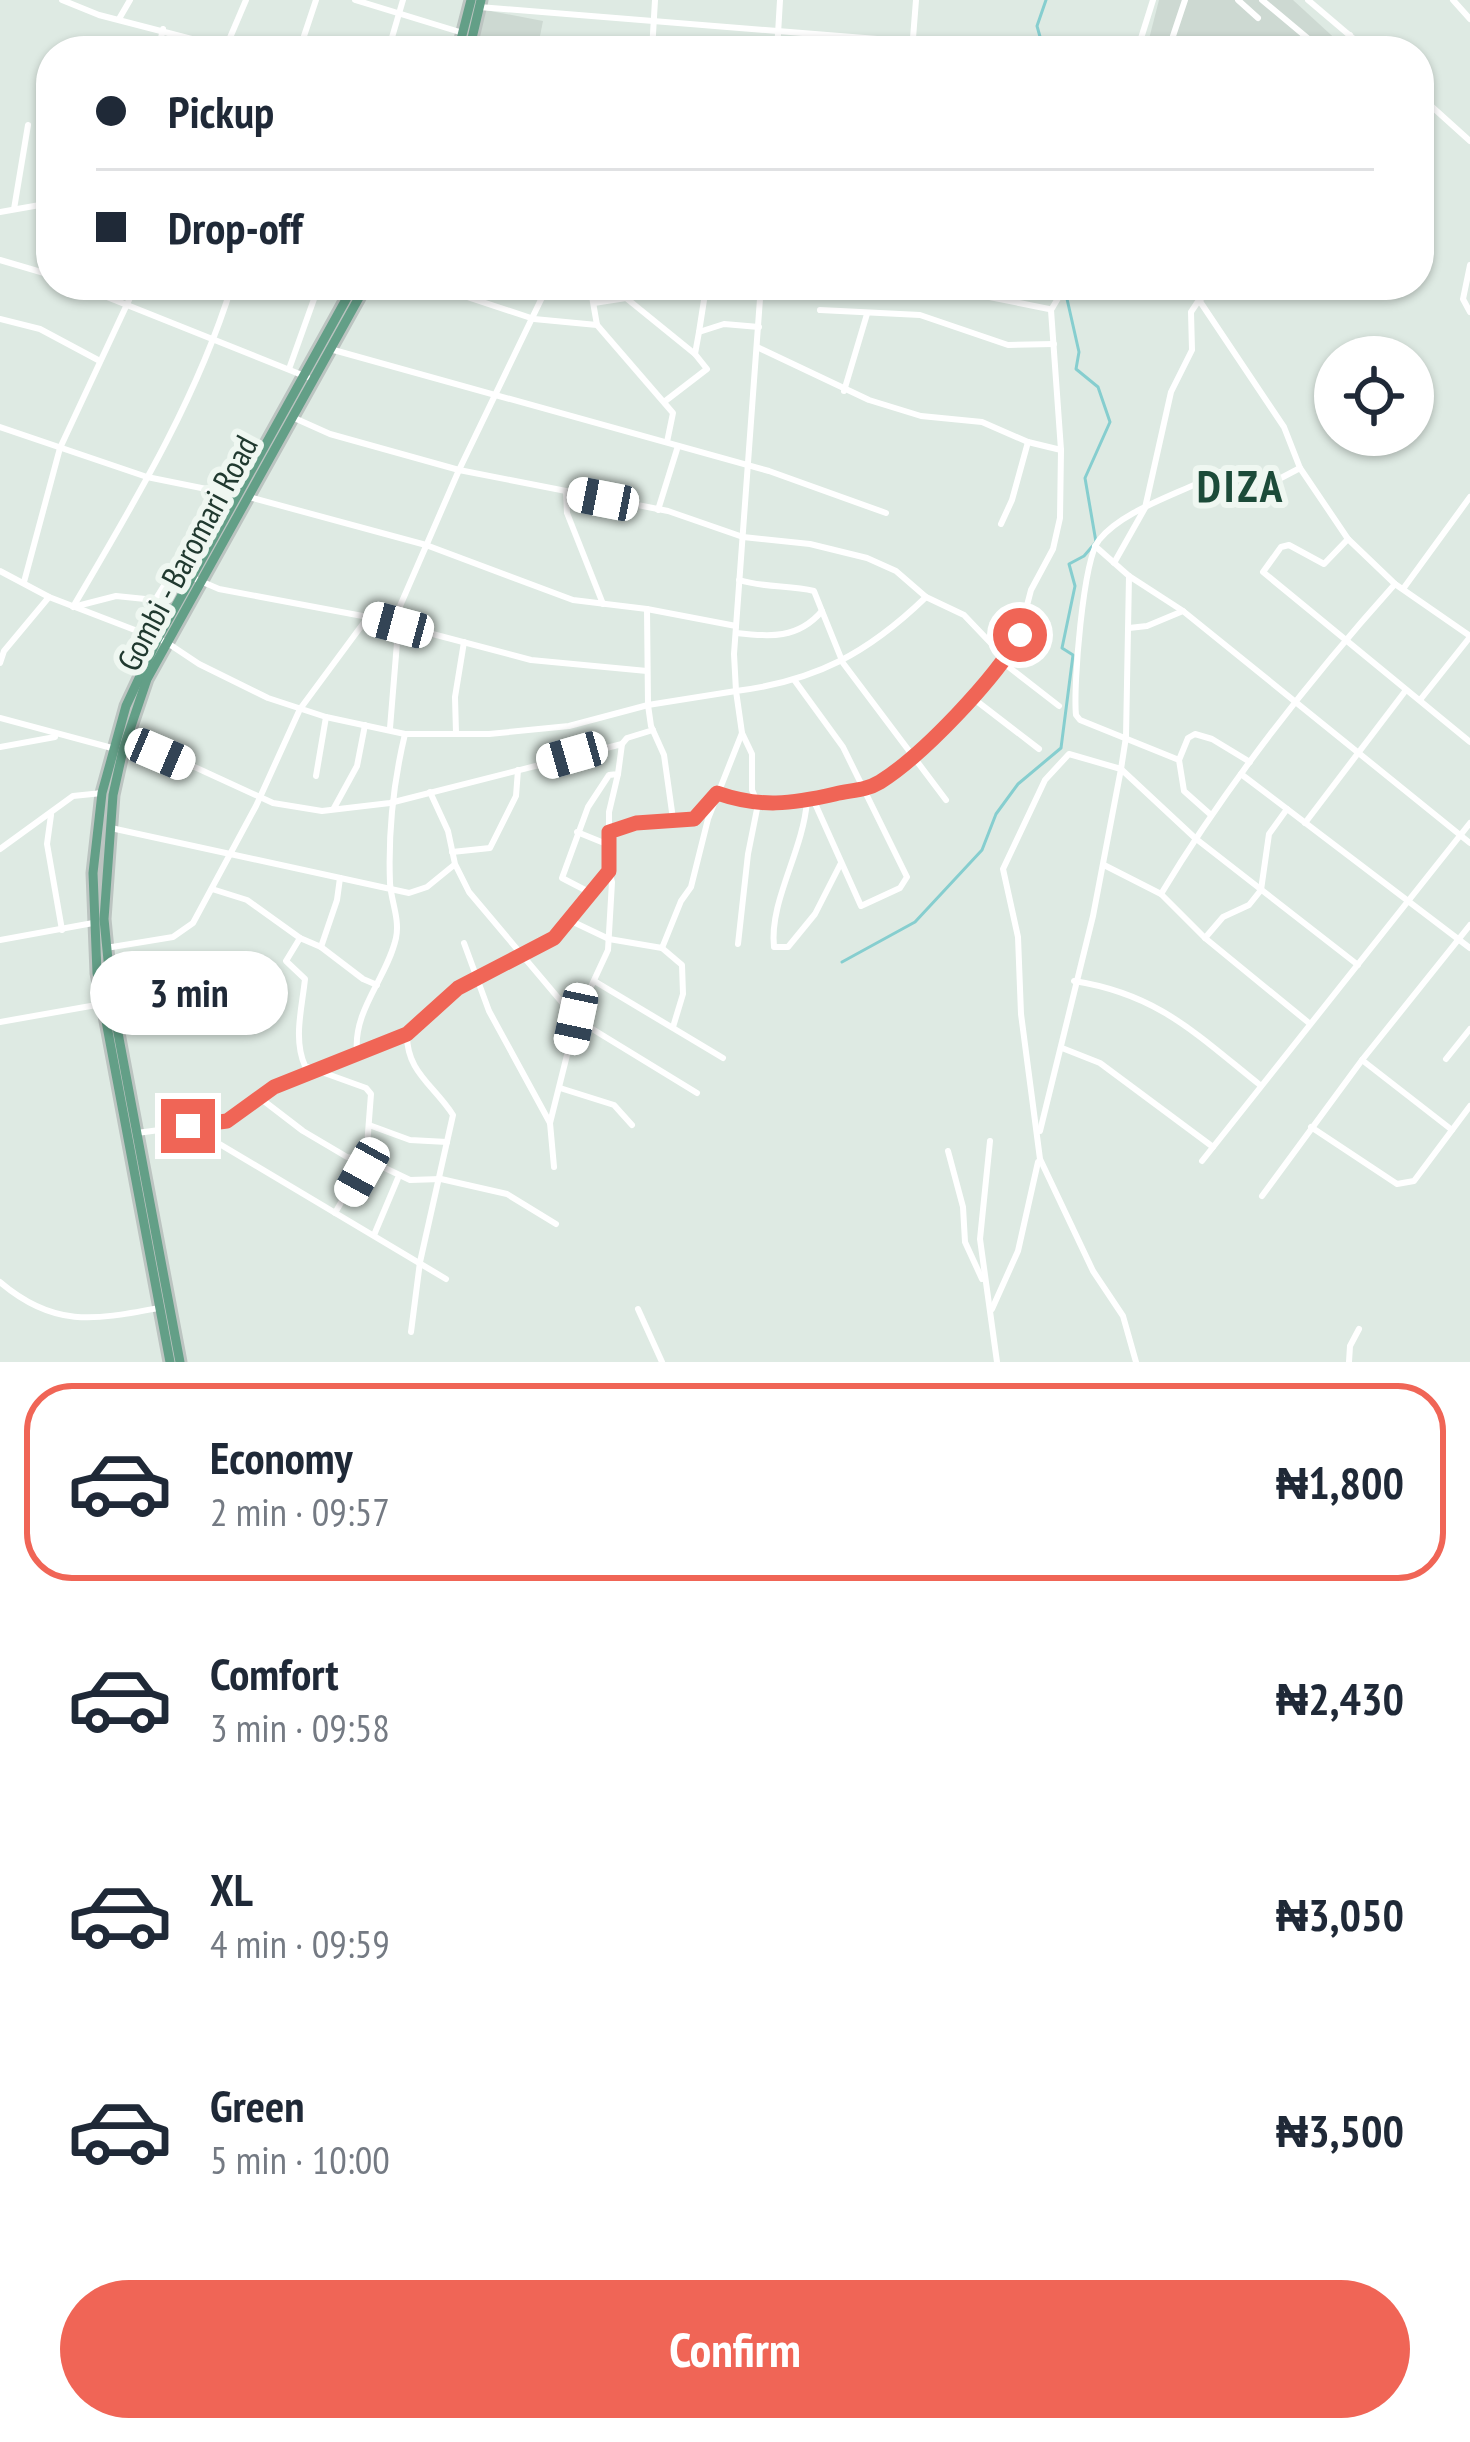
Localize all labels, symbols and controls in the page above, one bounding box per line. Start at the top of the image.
text: Pickup [168,82,274,140]
text: Drop-off [168,198,302,256]
map controls [1314,336,1434,456]
button: locate [1314,336,1434,456]
street label: Gombi - Baromari Road [106,428,267,678]
district label: DIZA [1197,456,1285,514]
car [564,474,642,524]
car [359,598,437,652]
route start [993,608,1047,662]
car [120,723,200,785]
car [532,728,612,782]
callout: 3 min [89,952,287,1036]
text: 3 min [150,967,228,1018]
car [551,980,601,1058]
route end [161,1099,215,1153]
car [329,1132,395,1212]
icon: car [66,1428,174,1536]
text: Economy [210,1428,353,1486]
text: ₦1,800 [1276,1453,1404,1511]
text: 2 min · 09:57 [210,1486,390,1537]
icon: car [66,1644,174,1752]
text: Comfort [210,1644,339,1702]
text: ₦2,430 [1276,1669,1404,1727]
text: 3 min · 09:58 [210,1702,390,1753]
icon: car [66,1860,174,1968]
text: XL [210,1860,253,1918]
text: ₦3,050 [1276,1885,1404,1943]
text: 4 min · 09:59 [210,1918,390,1969]
icon: car [66,2076,174,2184]
text: Green [210,2076,305,2134]
text: ₦3,500 [1276,2101,1404,2159]
text: 5 min · 10:00 [210,2134,390,2185]
button: Confirm [60,2280,1410,2418]

